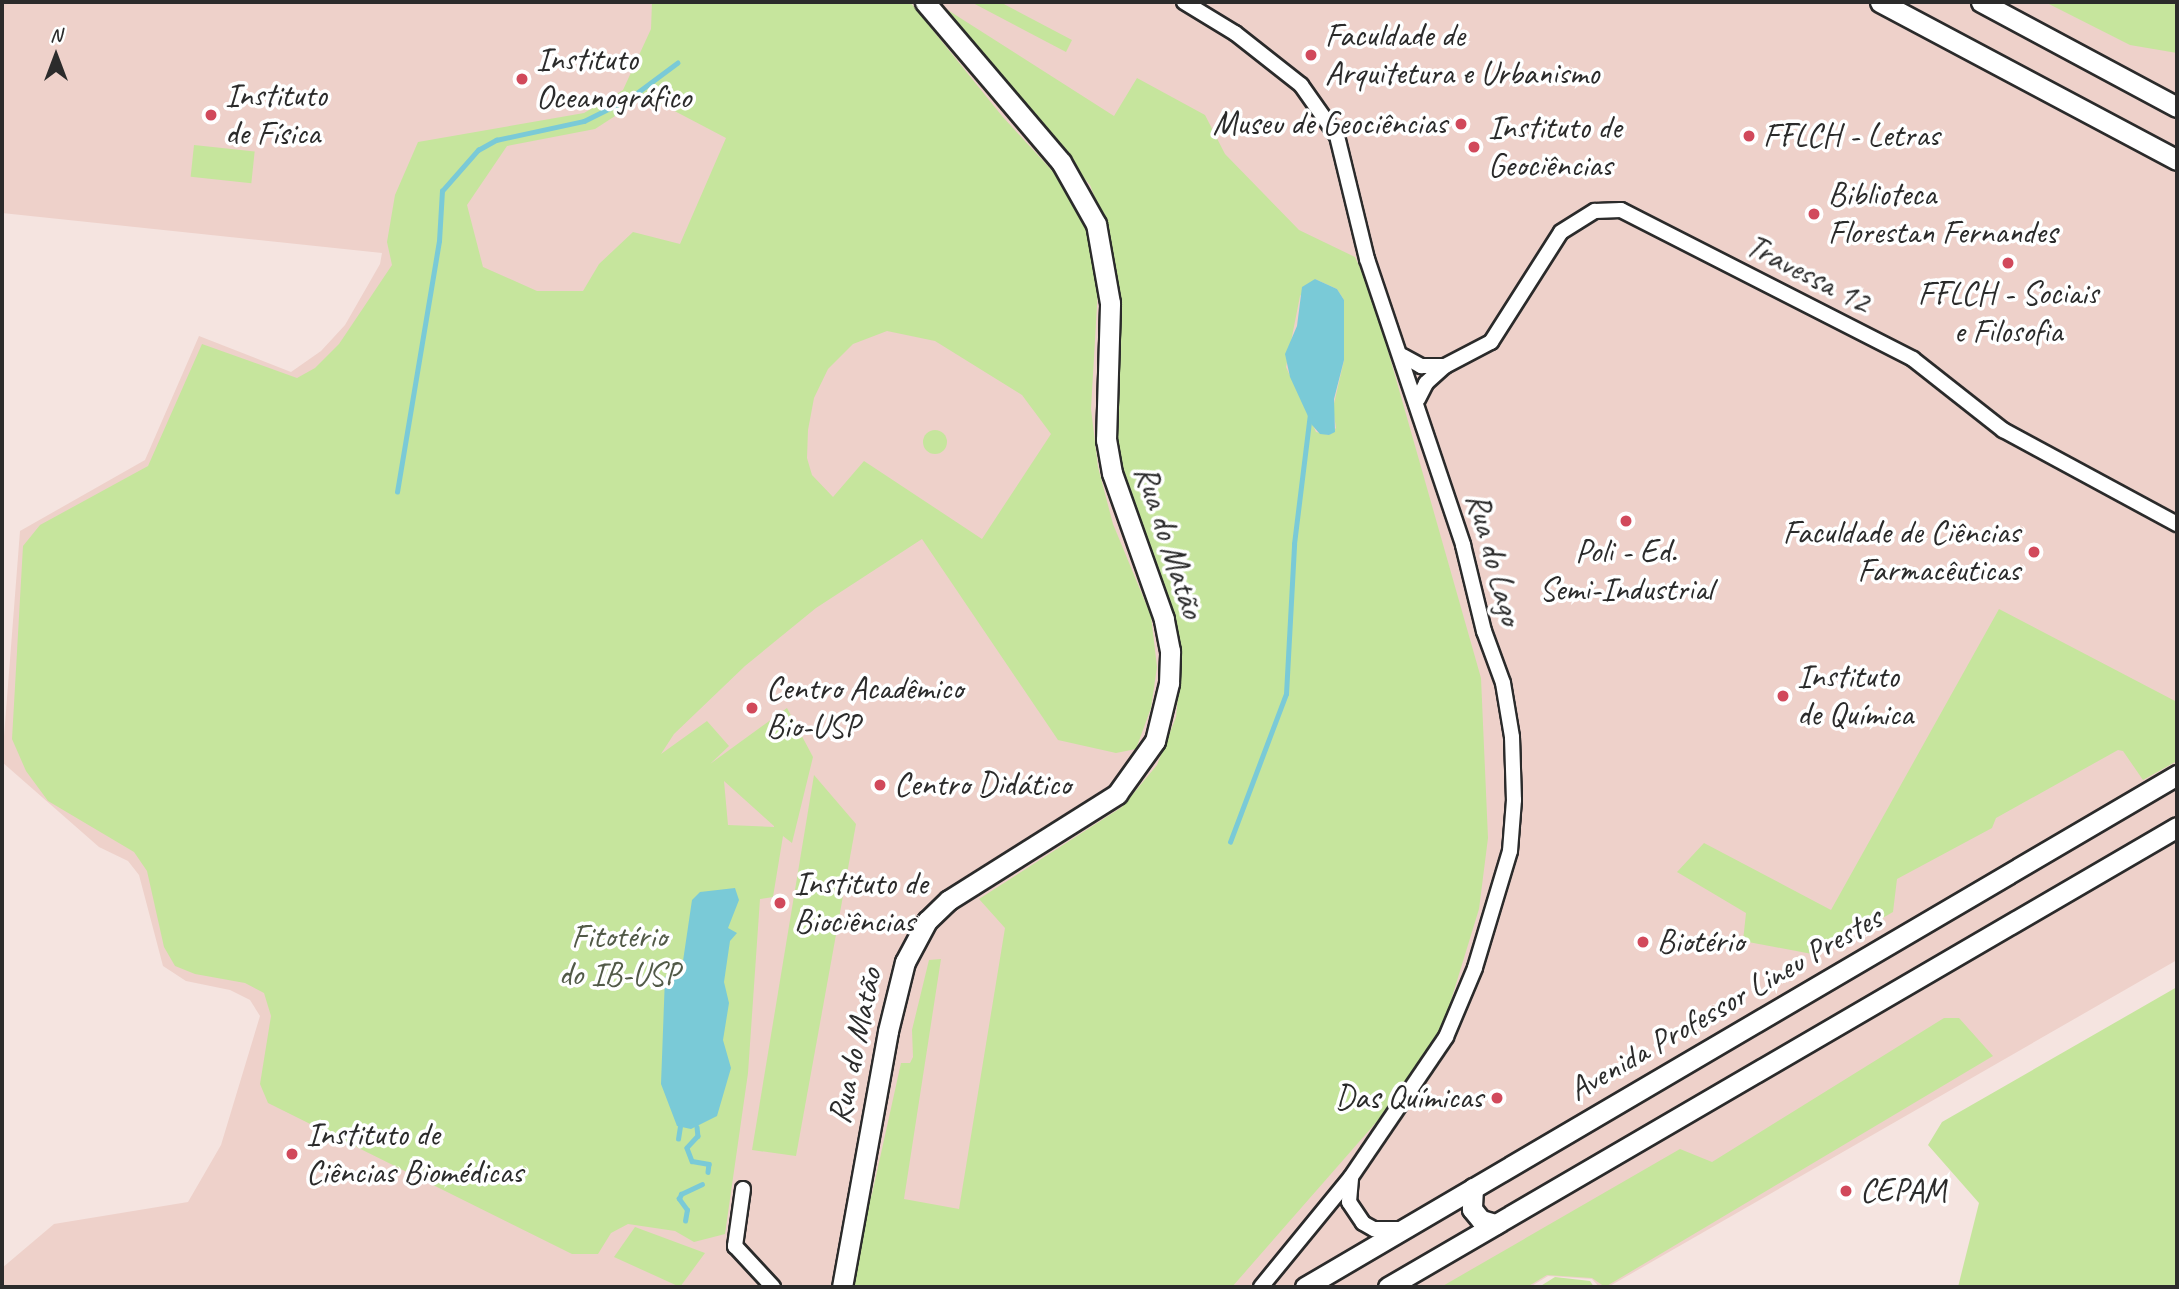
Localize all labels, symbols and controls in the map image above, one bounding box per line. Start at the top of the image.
place label: Faculdade de Arquitetura e Urbanismo [1325,16,1602,94]
north arrow [21,21,91,91]
text: N [50,23,62,47]
place label: Instituto Oceanográfico [536,40,691,118]
marker: Faculdade de Arquitetura e Urbanismo [1303,47,1319,63]
marker: Instituto Oceanográfico [514,71,530,87]
place label: Instituto de Física [225,76,327,154]
place label: Museu de Geociências [1213,104,1447,144]
marker: Instituto de Física [203,107,219,123]
place label: Instituto de Geociências [1488,108,1621,186]
marker: Museu de Geociências [1453,116,1469,132]
place label: FFLCH - Letras [1763,116,1939,156]
marker: FFLCH - Letras [1741,128,1757,144]
marker: Instituto de Geociências [1466,139,1482,155]
place label: Biblioteca Florestan Fernandes [1828,175,2057,253]
marker: Biblioteca Florestan Fernandes [1806,206,1822,222]
street label: Travessa 12 [1739,226,1877,322]
marker: FFLCH - Sociais e Filosofia [2000,255,2016,271]
place label: FFLCH - Sociais e Filosofia [1918,274,2098,352]
street label: Rua do Matão [1126,461,1212,623]
street label: Rua do Lago [1457,489,1531,629]
marker: Poli - Ed. Semi-Industrial [1618,513,1634,529]
place label: Faculdade de Ciências Farmacêuticas [1783,513,2020,591]
place label: Poli - Ed. Semi-Industrial [1539,532,1713,610]
marker: Faculdade de Ciências Farmacêuticas [2026,544,2042,560]
place label: Instituto de Química [1797,657,1913,735]
place label: Centro Acadêmico Bio-USP [766,669,964,747]
marker: Instituto de Química [1775,688,1791,704]
marker: Centro Acadêmico Bio-USP [744,700,760,716]
place label: Centro Didático [894,765,1071,805]
marker: Centro Didático [872,777,888,793]
place label: Instituto de Biociências [794,864,927,942]
marker: Instituto de Biociências [772,895,788,911]
street label: Avenida Professor Lineu Prestes [1561,898,1889,1110]
park label: Fitotério do IB-USP [558,917,680,995]
place label: Biotério [1657,922,1744,962]
marker: Biotério [1635,934,1651,950]
street label: Rua do Matão [819,965,891,1127]
place label: Das Químicas [1335,1078,1483,1118]
marker: Das Químicas [1489,1090,1505,1106]
place label: Instituto de Ciências Biomédicas [306,1115,523,1193]
marker: Instituto de Ciências Biomédicas [284,1146,300,1162]
place label: CEPAM [1860,1171,1947,1211]
marker: CEPAM [1838,1183,1854,1199]

